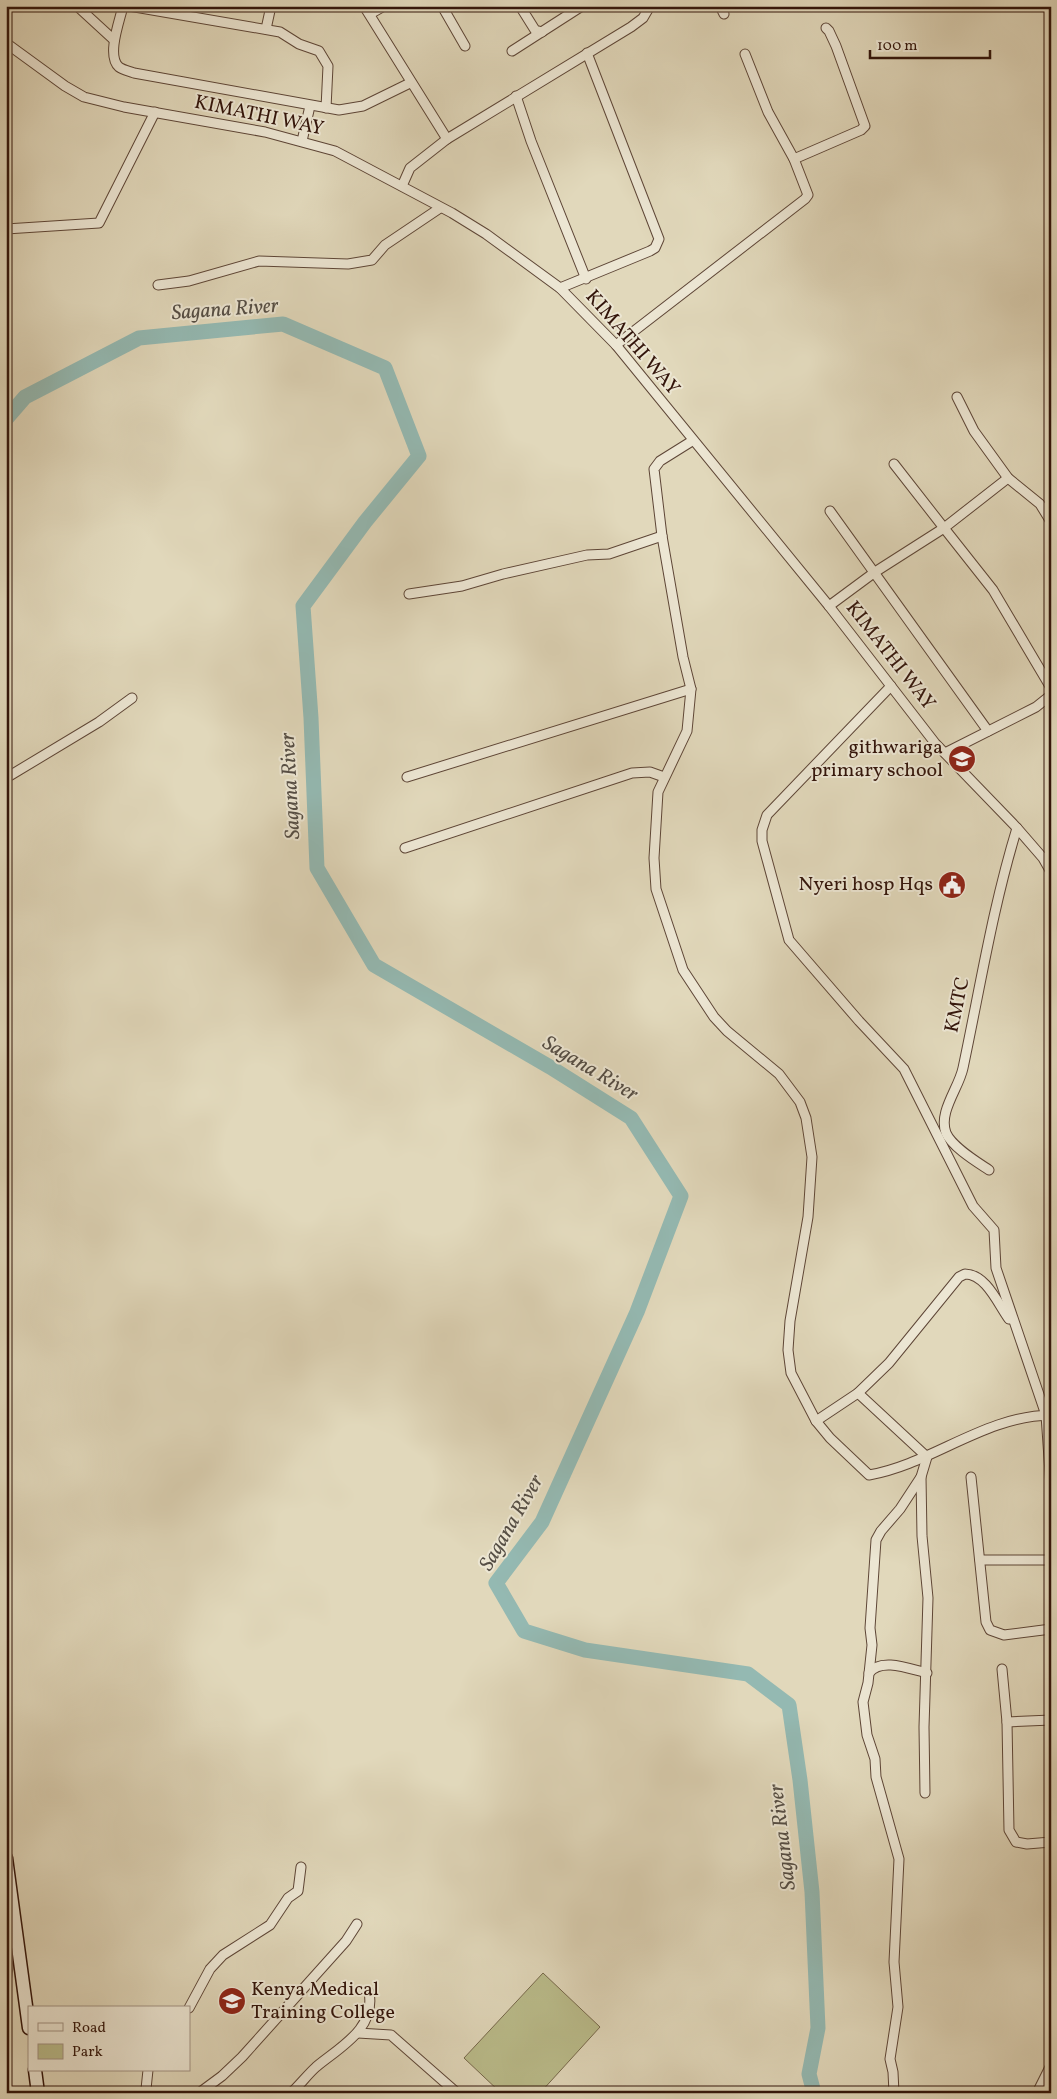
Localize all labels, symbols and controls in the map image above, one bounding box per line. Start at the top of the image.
scale bar [870,28,990,60]
text: 100 m [877,36,917,57]
street label: KIMATHI WAY [192,89,327,143]
street label: KIMATHI WAY [578,284,686,402]
water label: Sagana River [171,292,279,328]
street label: KIMATHI WAY [838,595,942,717]
water label: Sagana River [274,732,308,840]
place label: githwariga primary school [811,734,943,785]
school or university icon: githwariga primary school [947,744,977,774]
public building icon: Nyeri hosp Hqs [937,870,967,900]
place label: Nyeri hosp Hqs [799,871,933,899]
street label: KMTC [938,975,978,1035]
water label: Sagana River [537,1029,643,1109]
water label: Sagana River [473,1469,551,1577]
water label: Sagana River [762,1782,804,1892]
place label: Kenya Medical Training College [251,1976,395,2027]
school or university icon: Kenya Medical Training College [217,1986,247,2016]
legend [28,2006,190,2072]
text: Road [72,2018,106,2039]
text: Park [72,2042,103,2063]

